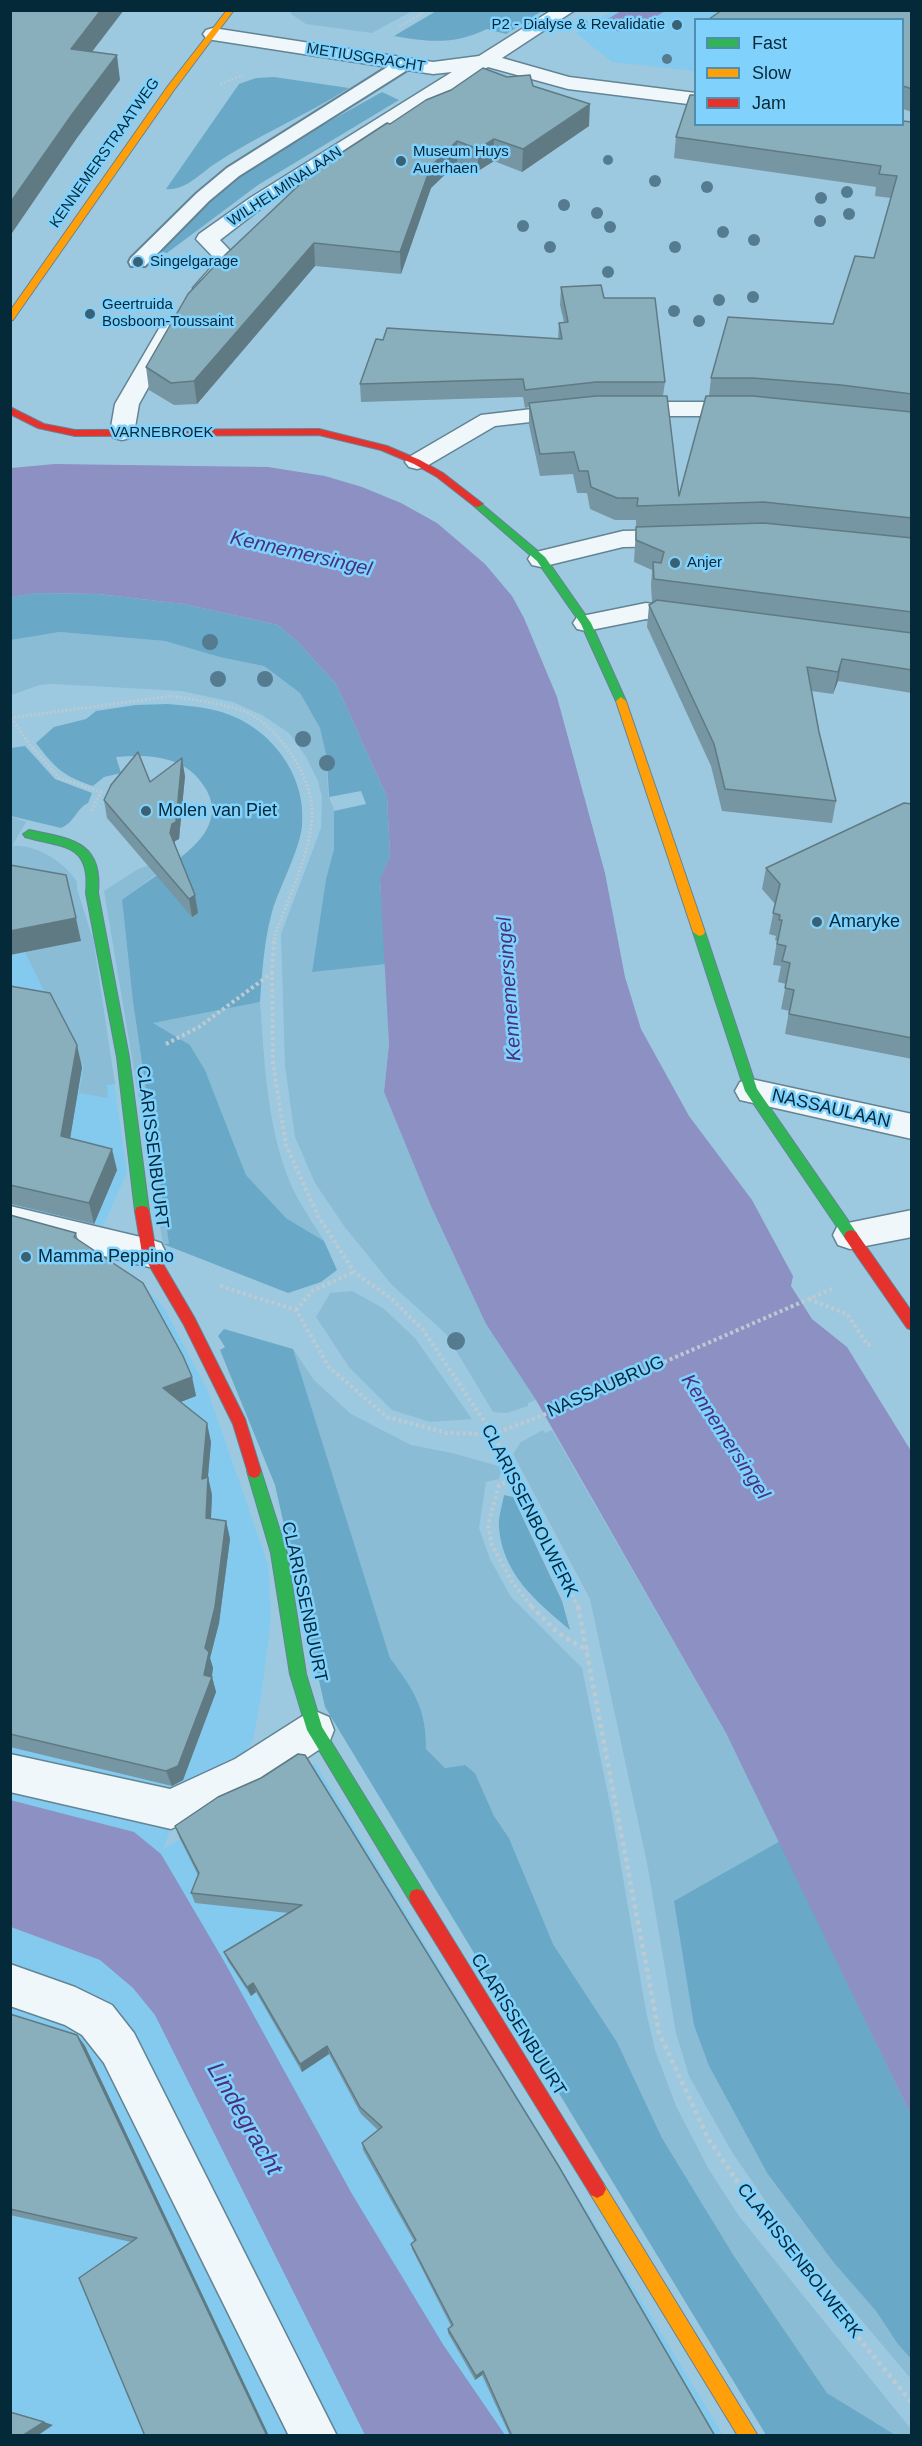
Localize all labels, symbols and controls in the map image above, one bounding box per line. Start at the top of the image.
place label: P2 - Dialyse & Revalidatie [492,16,665,34]
marker: P2 - Dialyse & Revalidatie [670,18,684,32]
legend [694,18,904,126]
text: Fast [752,33,787,53]
street label: METIUSGRACHT [305,40,427,76]
text: Slow [752,63,791,83]
street label: KENNEMERSTRAATWEG [46,75,164,231]
text: Jam [752,93,786,113]
street label: WILHELMINALAAN [225,143,345,231]
place label: Museum Huys Auerhaen [413,143,509,178]
marker: Museum Huys Auerhaen [394,154,408,168]
place label: Singelgarage [150,253,238,271]
marker: Singelgarage [131,255,145,269]
place label: Geertruida Bosboom-Toussaint [102,296,234,331]
marker: Geertruida Bosboom-Toussaint [83,307,97,321]
street label: VARNEBROEK [110,424,214,442]
water label: Kennemersingel [228,526,374,582]
place label: Anjer [687,554,722,572]
marker: Anjer [668,556,682,570]
place label: Molen van Piet [158,800,277,822]
marker: Molen van Piet [139,804,153,818]
place label: Amaryke [829,911,900,933]
marker: Amaryke [810,915,824,929]
water label: Kennemersingel [493,916,527,1062]
street label: CLARISSENBUURT [131,1064,173,1230]
street label: NASSAULAAN [770,1085,892,1133]
place label: Mamma Peppino [38,1246,174,1268]
marker: Mamma Peppino [19,1250,33,1264]
street label: NASSAUBRUG [544,1352,668,1422]
water label: Kennemersingel [676,1370,774,1504]
street label: CLARISSENBOLWERK [476,1421,582,1601]
street label: CLARISSENBUURT [276,1520,332,1684]
street label: CLARISSENBUURT [465,1950,571,2100]
water label: Lindegracht [200,2057,288,2181]
street label: CLARISSENBOLWERK [732,2179,866,2343]

